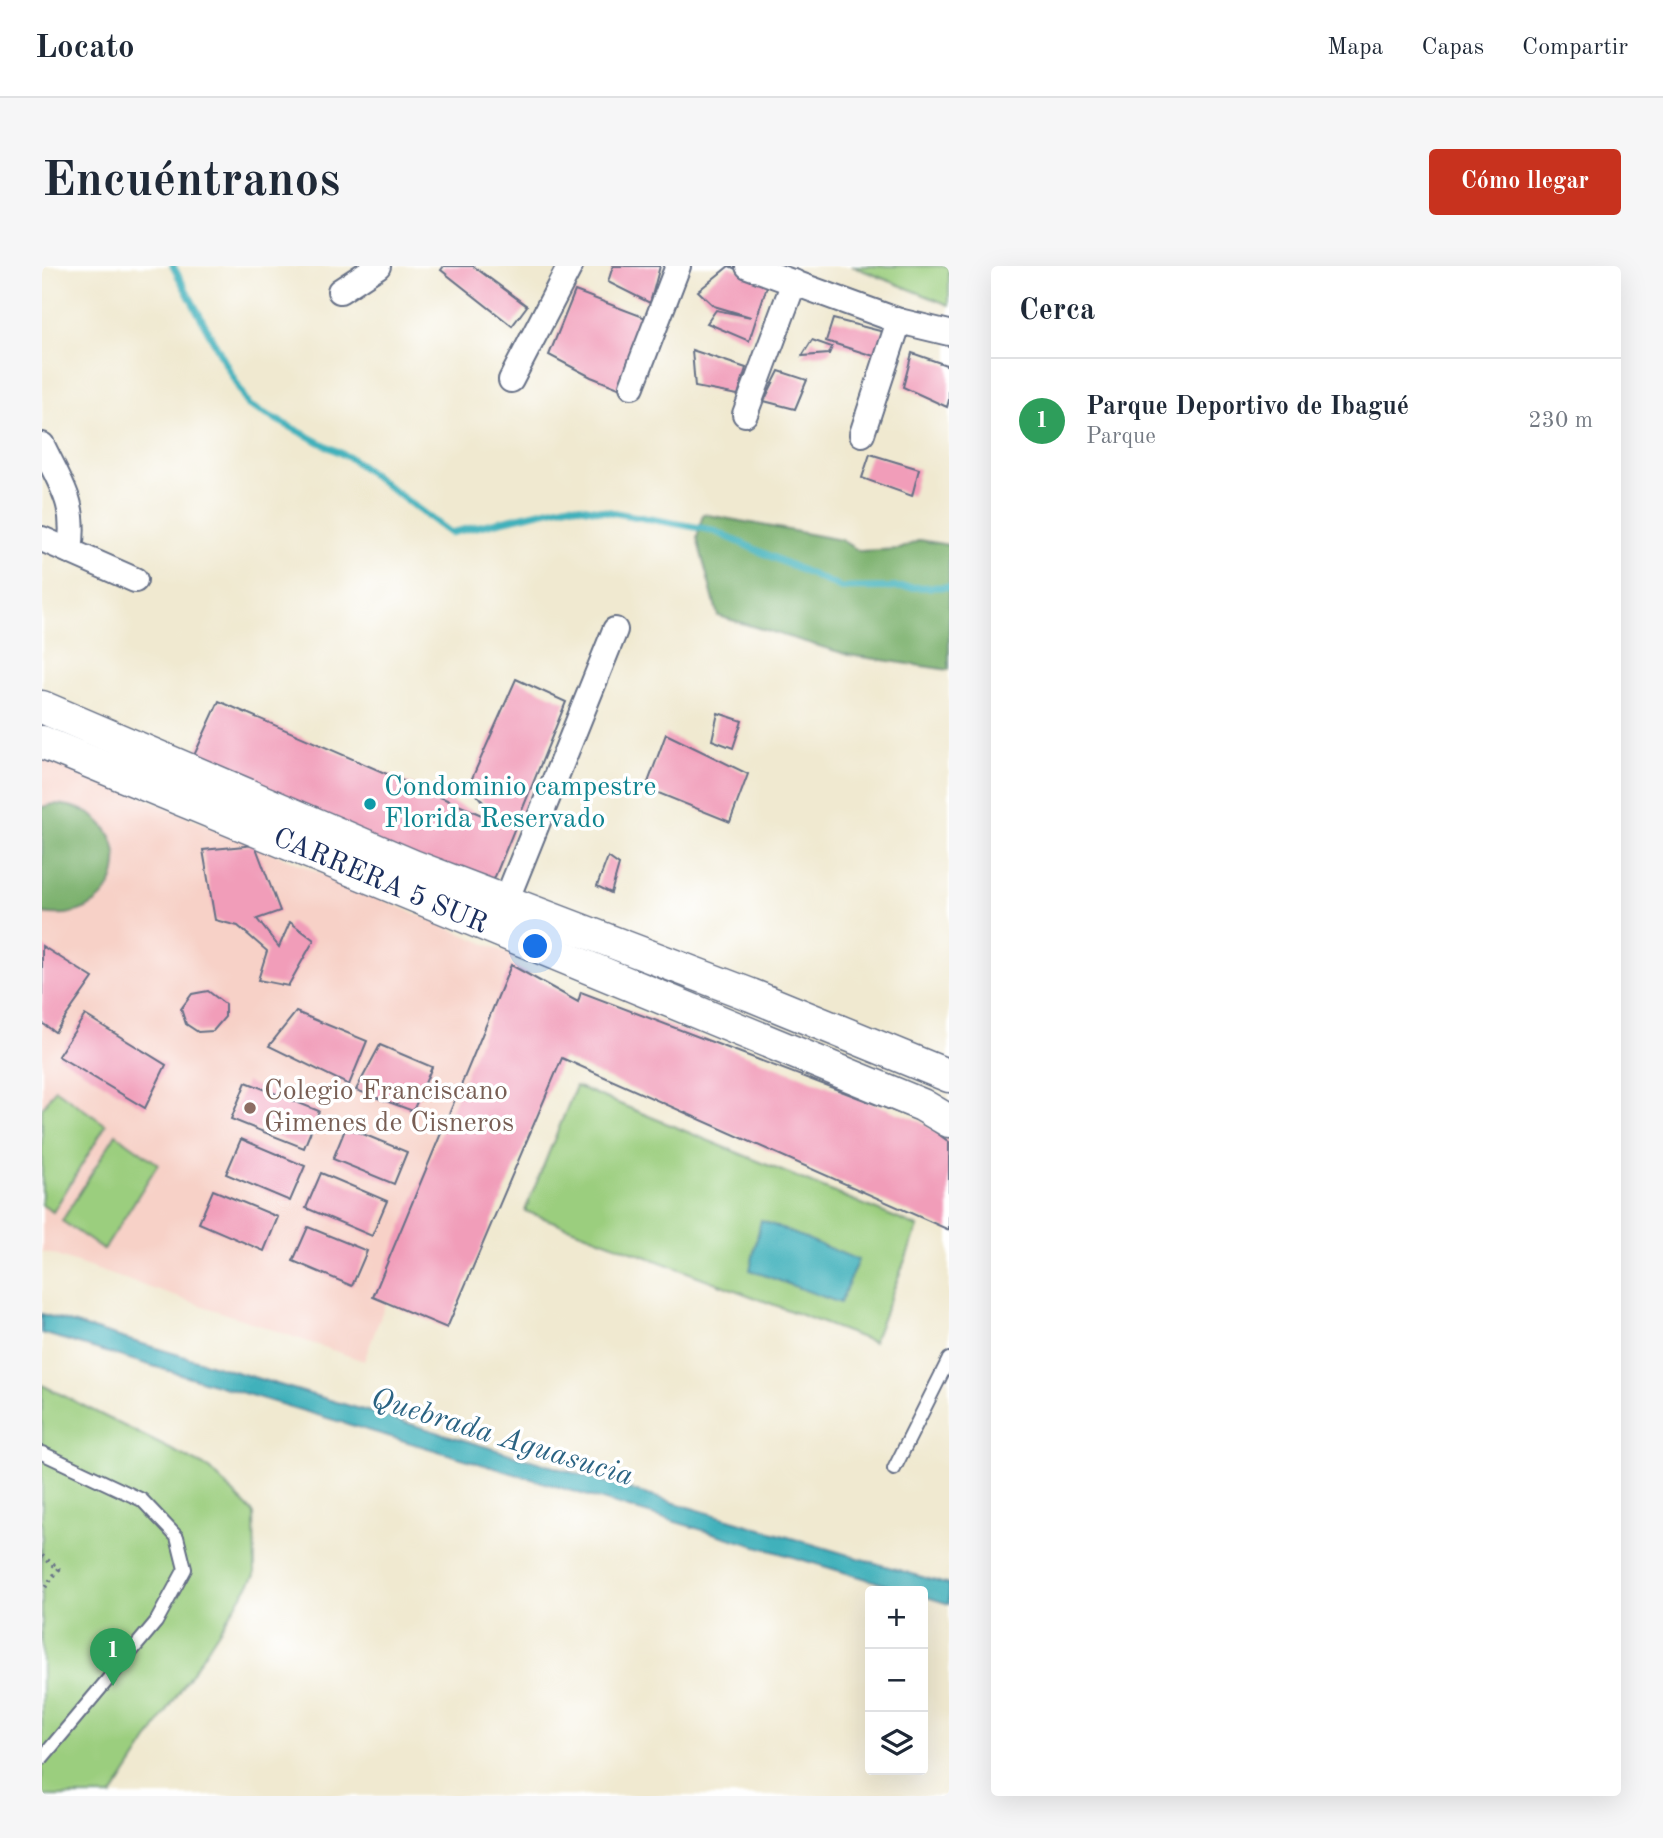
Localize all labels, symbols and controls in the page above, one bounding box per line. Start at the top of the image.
text: Locato [35,32,135,65]
text: Mapa [1327,36,1383,60]
text: Capas [1421,36,1484,60]
text: Compartir [1522,36,1628,60]
button: Cómo llegar [1429,149,1621,215]
text: Encuéntranos [42,158,340,207]
text: Cerca [1019,296,1095,326]
text: Parque Deportivo de Ibagué [1086,394,1409,420]
text: 1 [1035,409,1049,432]
text: 230 m [1528,409,1593,432]
text: Parque [1086,425,1156,448]
place label: Condominio campestre Florida Reservado [384,774,656,834]
marker: Condominio campestre Florida Reservado [362,796,378,812]
street label: CARRERA 5 SUR [269,824,491,940]
your location [518,929,552,963]
place label: Colegio Franciscano Gimenes de Cisneros [264,1078,514,1138]
marker: Colegio Franciscano Gimenes de Cisneros [242,1100,258,1116]
water label: Quebrada Aguasucia [367,1384,637,1492]
map controls [865,1586,928,1775]
button: + [865,1586,928,1649]
pin: 1 [90,1628,136,1686]
button: − [865,1649,928,1712]
button: layers [865,1712,928,1775]

